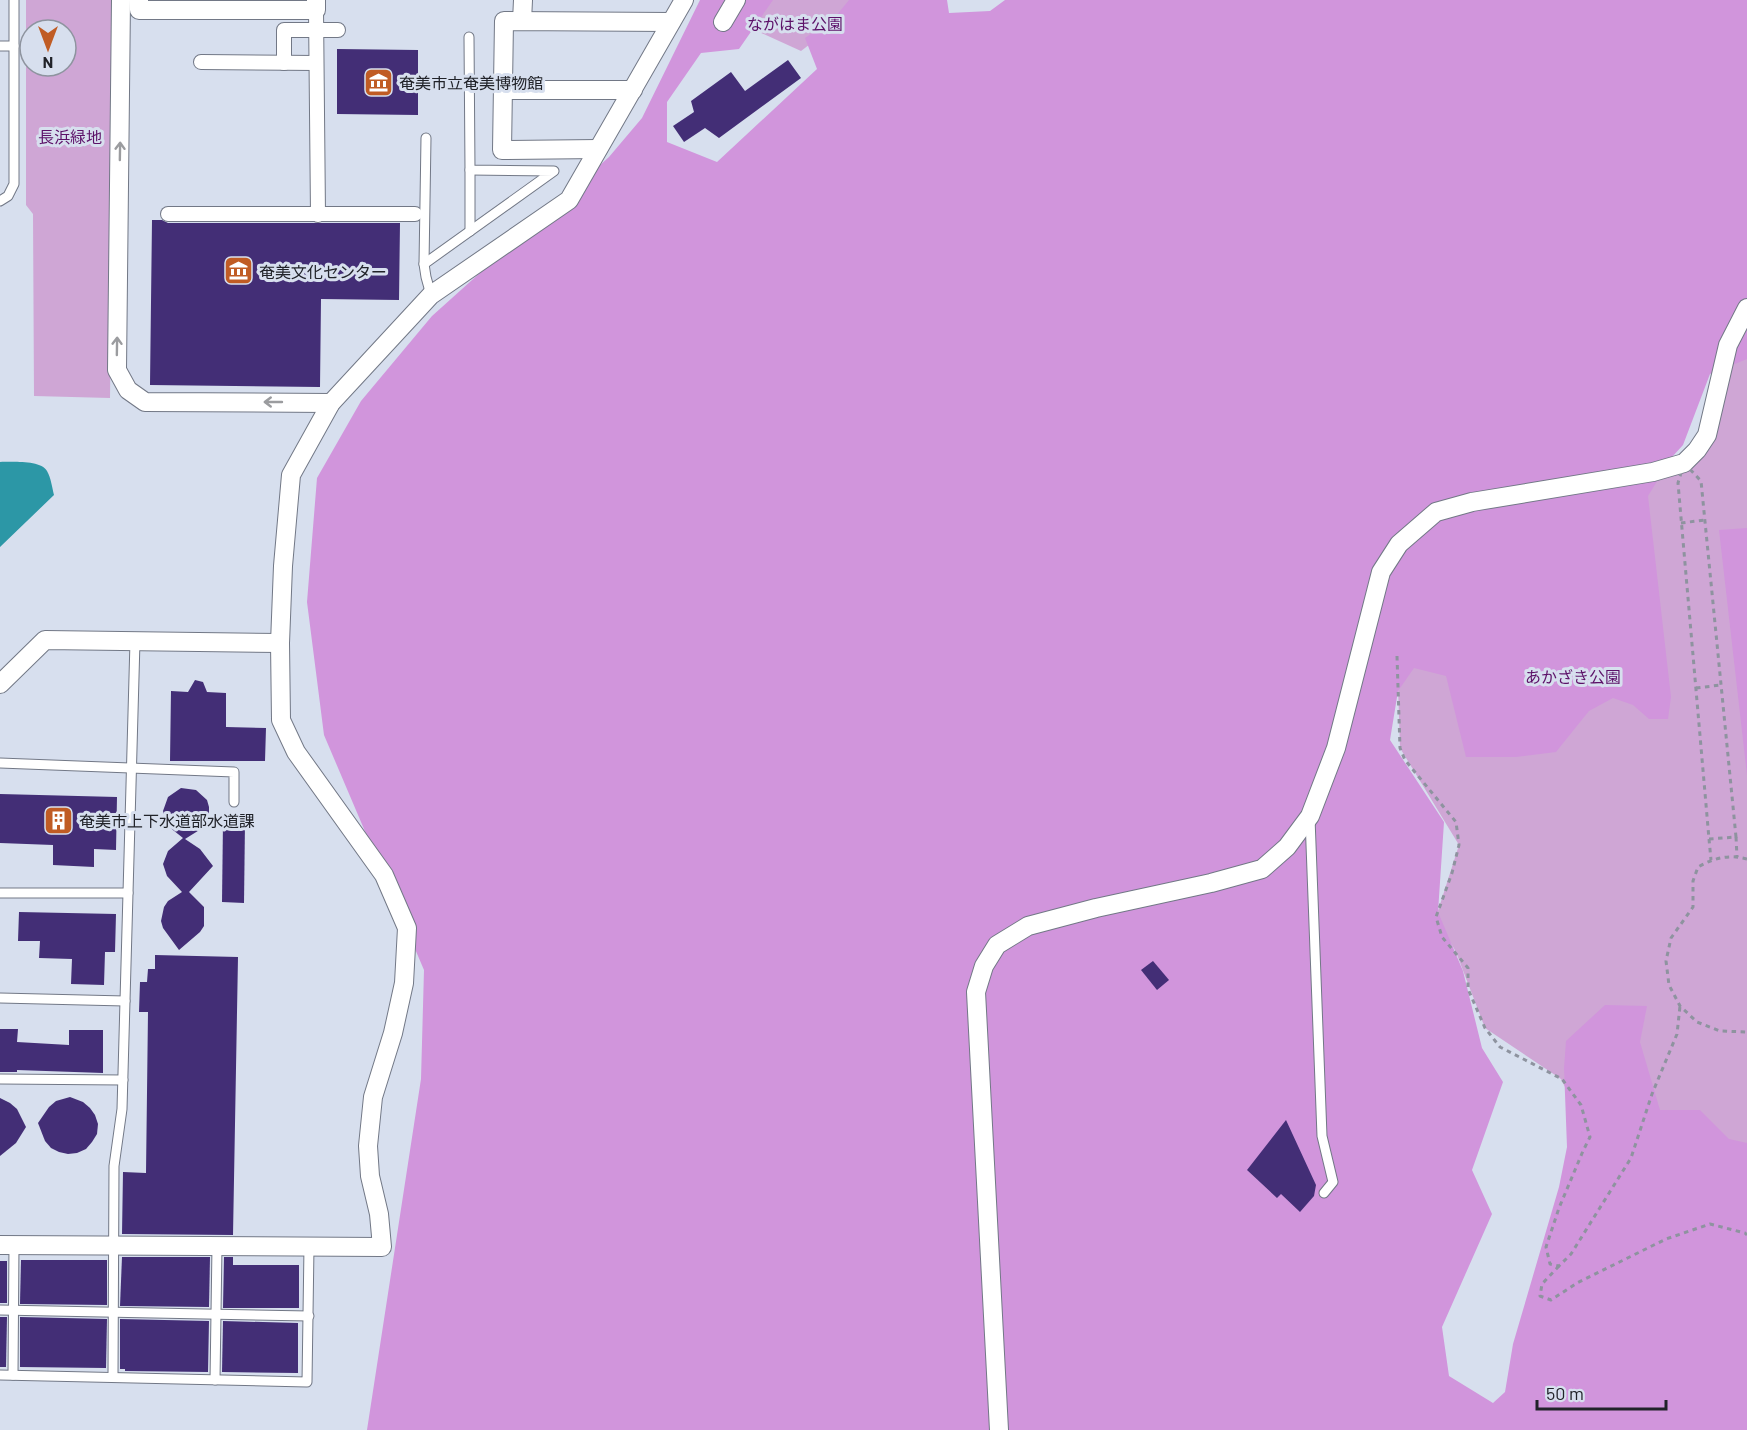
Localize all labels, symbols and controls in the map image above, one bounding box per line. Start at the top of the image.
park label: ながはま公園 [747,14,843,33]
north arrow [18,18,78,78]
text: N [43,54,53,73]
museum icon: 奄美市立奄美博物館 [362,66,394,98]
place label: 奄美市立奄美博物館 [399,73,543,92]
park label: 長浜緑地 [38,127,102,146]
one-way arrow [114,142,126,162]
museum icon: 奄美文化センター [222,255,254,287]
place label: 奄美文化センター [259,262,387,281]
one-way arrow [112,337,123,357]
one-way arrow [263,396,283,408]
park label: あかざき公園 [1525,667,1621,686]
building icon: 奄美市上下水道部水道課 [42,804,74,836]
place label: 奄美市上下水道部水道課 [79,811,255,830]
scale bar [1537,1373,1666,1411]
text: 50 m [1546,1382,1584,1404]

